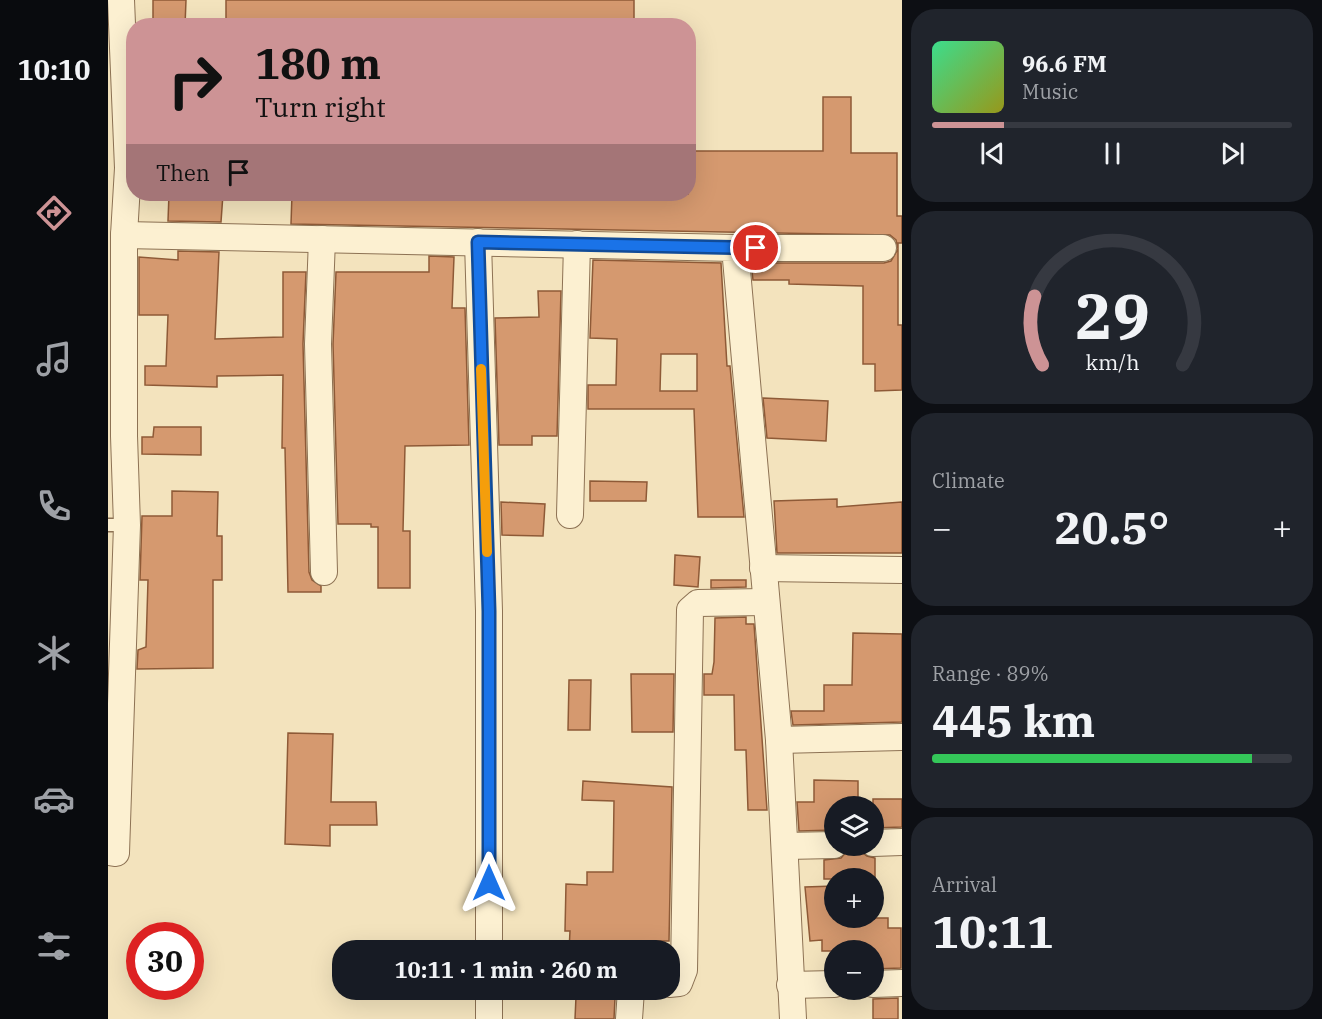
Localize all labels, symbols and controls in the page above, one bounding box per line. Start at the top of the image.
text: 180 m [255,36,381,91]
icon: right [156,42,234,120]
text: 96.6 FM [1022,49,1107,78]
text: 10:10 [18,52,90,87]
text: Music [1022,78,1078,105]
text: Turn right [255,89,386,124]
icon: previous [976,137,1009,170]
icon: pause [1096,137,1129,170]
icon: next [1216,137,1249,170]
icon: arrive [222,156,255,189]
text: Then [156,158,210,187]
icon: directions [33,192,75,234]
pin [730,222,781,273]
icon: arrive [739,231,772,264]
text: 29 [1075,275,1149,356]
icon: music [33,338,75,380]
text: km/h [1085,348,1139,376]
text: Climate [932,467,1005,494]
icon: phone [33,485,75,527]
text: 20.5° [1055,498,1169,556]
text: − [932,506,952,549]
text: + [1272,506,1292,549]
icon: climate [33,632,75,674]
text: Range · 89% [932,660,1049,687]
text: 445 km [932,691,1095,749]
icon: car [33,778,75,820]
map controls [824,796,884,1000]
button: layers [824,796,884,856]
position arrow [457,851,521,915]
button: + [824,868,884,928]
text: Arrival [932,871,997,898]
text: 10:11 [932,902,1054,960]
speed limit sign: 30 [126,922,204,1000]
icon: filters [33,925,75,967]
button: − [824,940,884,1000]
text: 10:11 · 1 min · 260 m [394,955,618,984]

